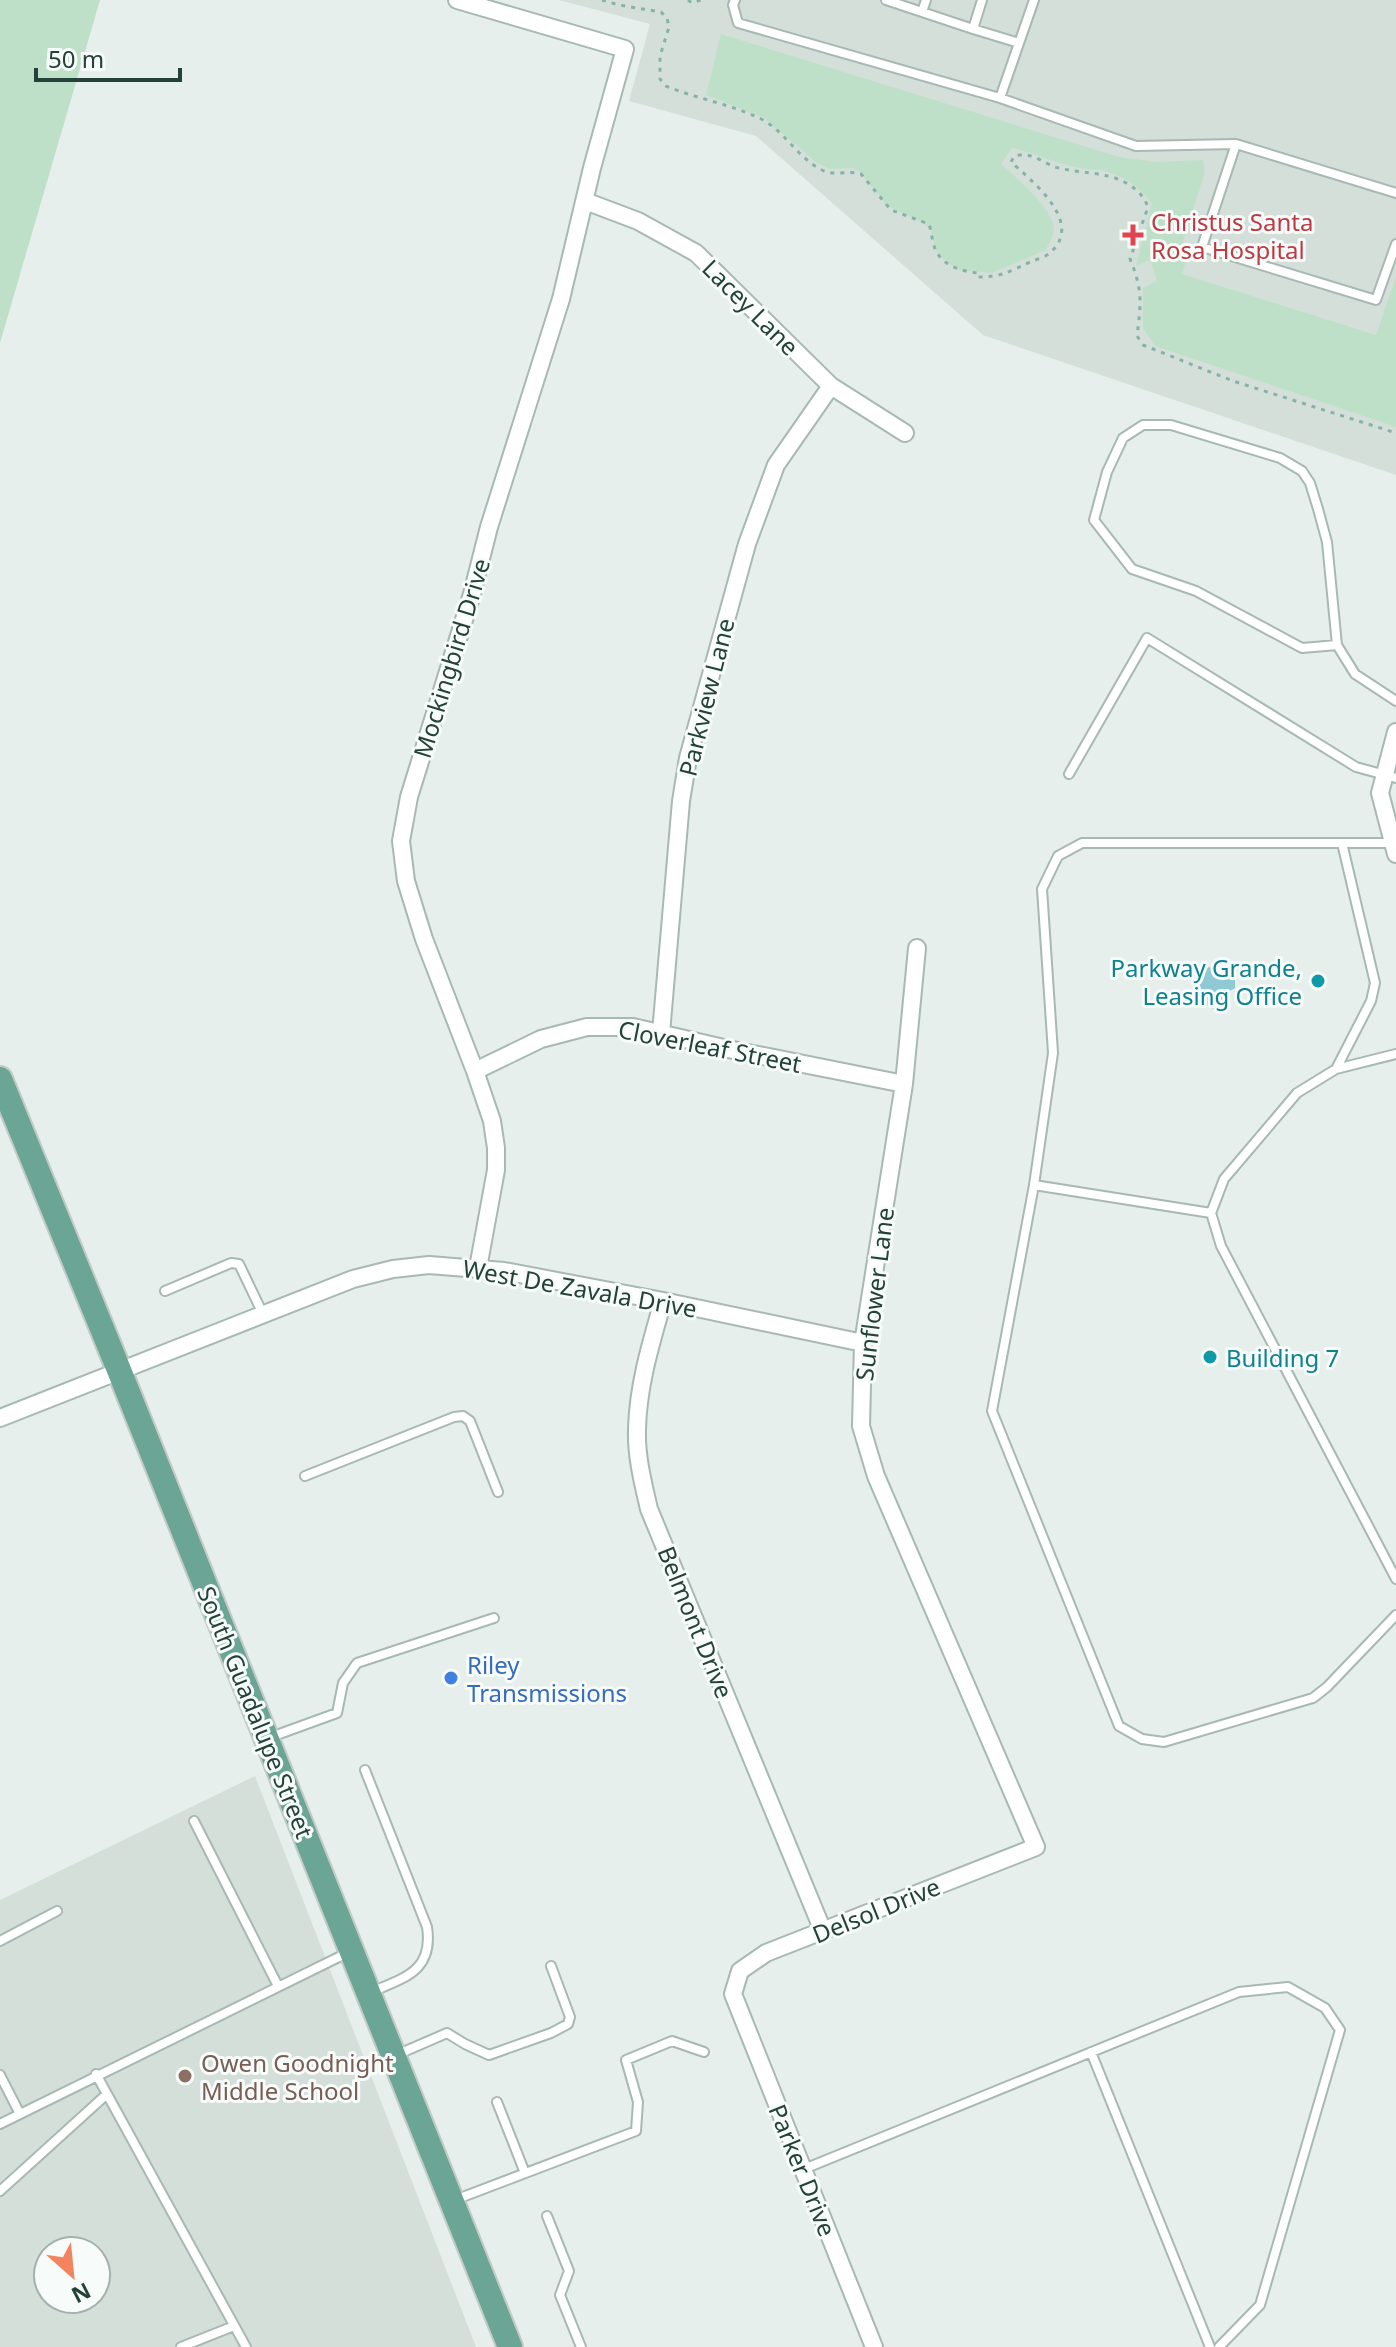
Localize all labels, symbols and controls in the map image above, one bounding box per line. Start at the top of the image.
scale bar [36,32,180,82]
text: 50 m [48,42,104,75]
place label: Christus Santa Rosa Hospital [1151,205,1313,266]
marker: Christus Santa Rosa Hospital [1122,224,1144,246]
street label: Lacey Lane [696,252,806,362]
street label: Mockingbird Drive [405,554,497,762]
street label: Parkview Lane [670,615,742,779]
place label: Parkway Grande, Leasing Office [1111,951,1302,1012]
marker: Parkway Grande, Leasing Office [1309,972,1327,990]
street label: Cloverleaf Street [616,1012,805,1080]
street label: Sunflower Lane [847,1205,901,1383]
street label: West De Zavala Drive [460,1251,700,1325]
place label: Building 7 [1226,1341,1339,1374]
marker: Building 7 [1201,1348,1219,1366]
street label: Belmont Drive [650,1541,742,1703]
street label: South Guadalupe Street [190,1581,322,1843]
place label: Riley Transmissions [467,1648,627,1709]
marker: Riley Transmissions [442,1669,460,1687]
street label: Delsol Drive [807,1869,945,1951]
place label: Owen Goodnight Middle School [201,2046,394,2107]
marker: Owen Goodnight Middle School [176,2067,194,2085]
street label: Parker Drive [762,2099,844,2241]
north arrow [32,2235,112,2315]
text: N [67,2276,96,2311]

